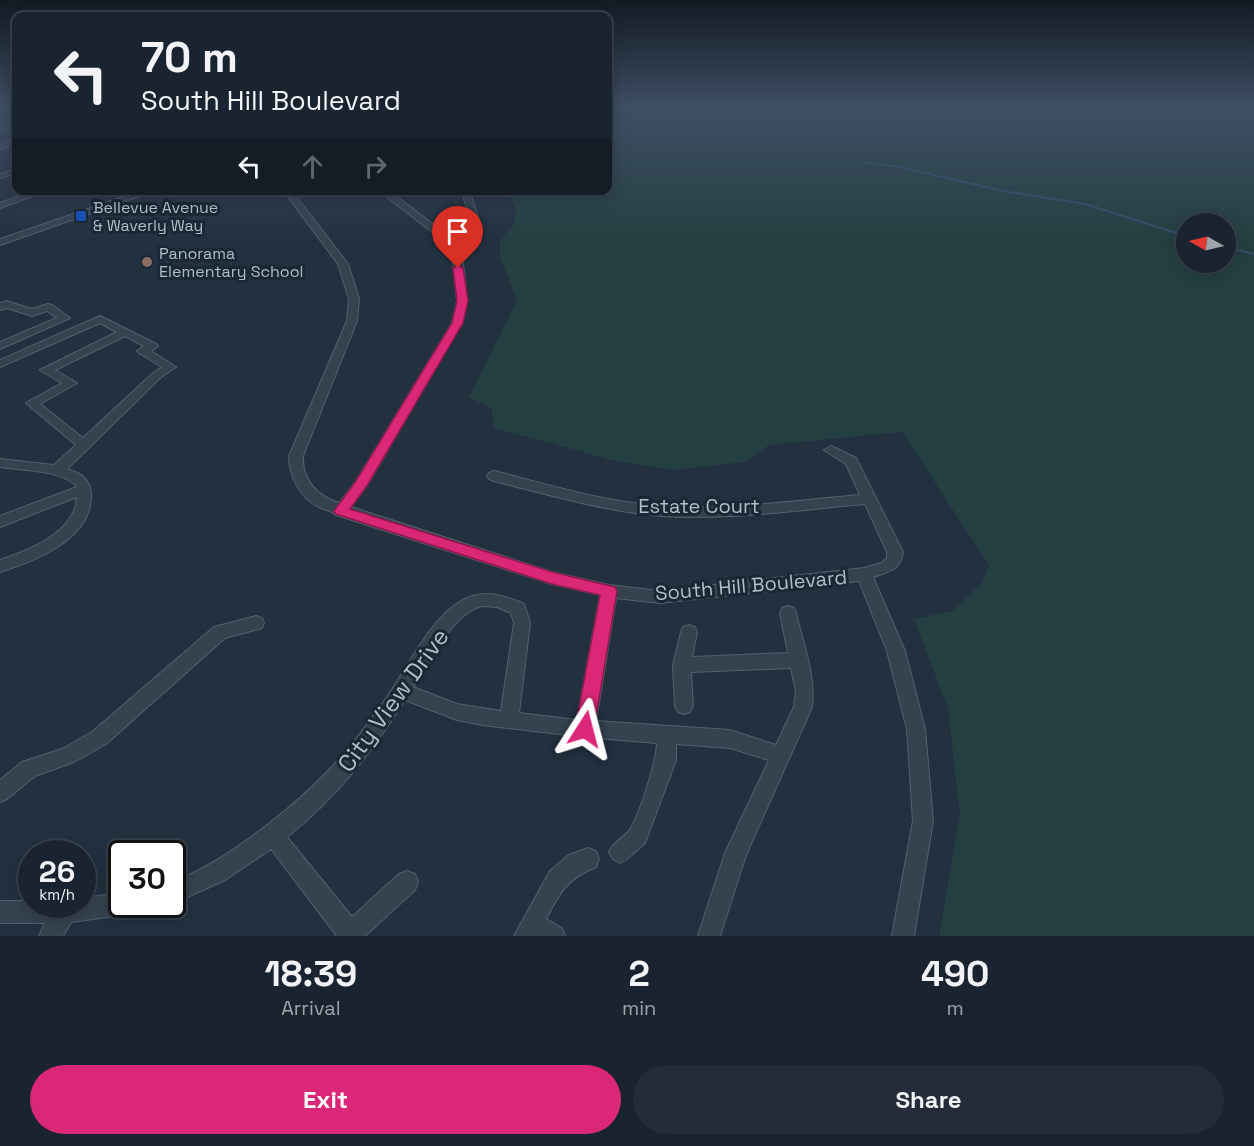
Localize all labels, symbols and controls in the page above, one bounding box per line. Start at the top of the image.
text: 70 m [141,31,238,84]
icon: left [42,36,120,114]
text: South Hill Boulevard [141,83,401,118]
icon: left [233,150,266,183]
icon: ahead [296,150,329,183]
icon: right [359,150,392,183]
place label: Bellevue Avenue & Waverly Way [93,197,218,236]
pin [432,206,483,268]
marker: Bellevue Avenue & Waverly Way [74,209,88,223]
north arrow [1176,213,1236,273]
map controls [1176,213,1236,273]
icon: arrive [441,215,474,248]
place label: Panorama Elementary School [159,243,304,282]
marker: Panorama Elementary School [140,255,154,269]
street label: Estate Court [638,493,760,519]
street label: South Hill Boulevard [654,564,848,606]
street label: City View Drive [330,622,456,778]
position arrow [553,697,617,761]
speed limit sign: 30 [108,840,186,918]
text: 26 [39,852,75,891]
text: km/h [39,885,75,904]
text: 18:39 [265,951,357,997]
text: 2 [628,951,650,997]
text: 490 [921,951,989,997]
text: Arrival [281,995,341,1021]
text: min [622,995,656,1021]
text: m [947,995,964,1021]
button: Exit [30,1065,621,1134]
button: Share [633,1065,1224,1134]

